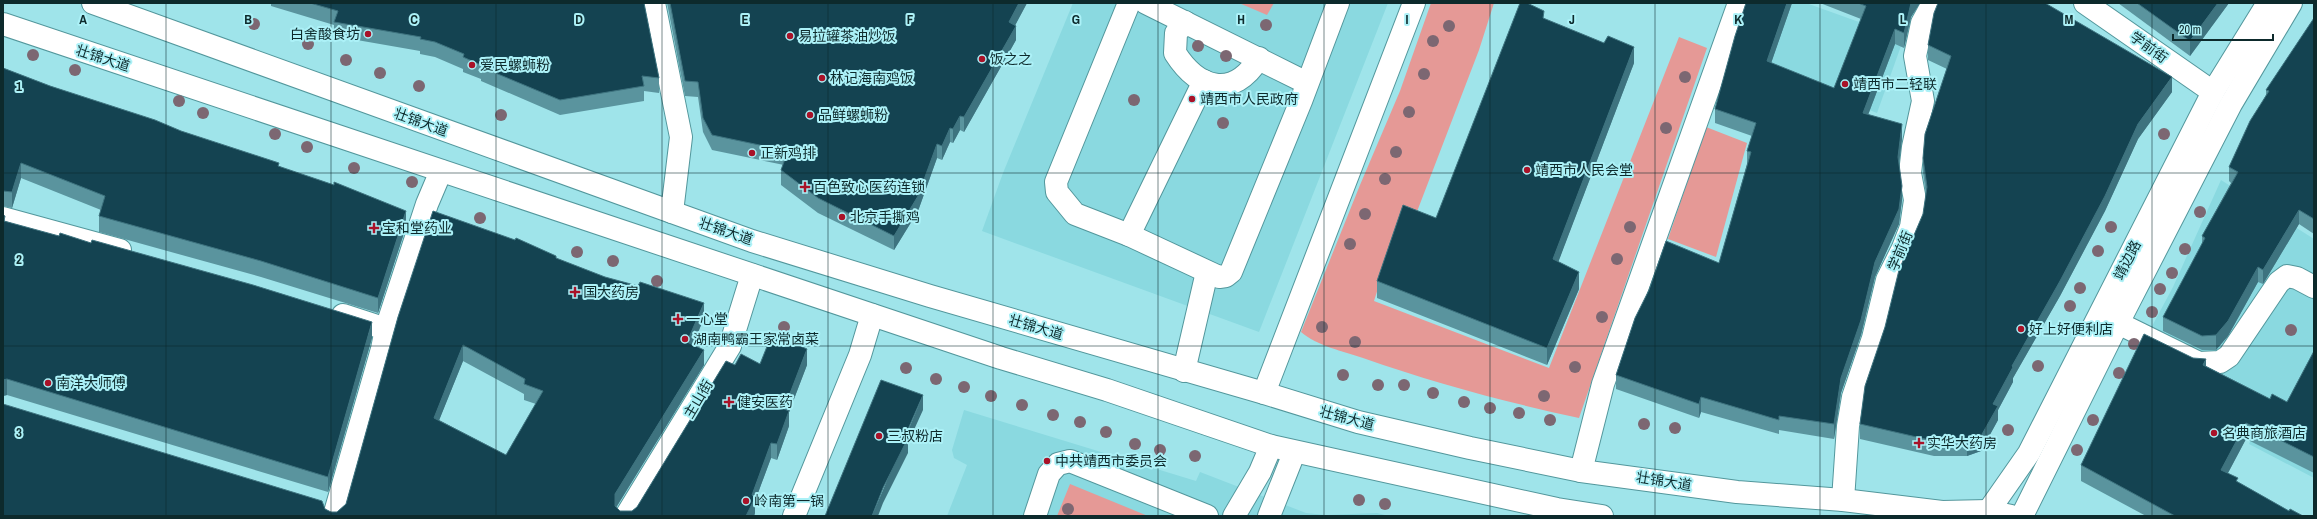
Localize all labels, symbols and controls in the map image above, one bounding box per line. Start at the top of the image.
text: A [79,11,87,28]
text: B [244,11,252,28]
text: C [410,11,418,28]
text: D [575,11,583,28]
text: E [741,11,749,28]
text: F [907,11,914,28]
text: G [1072,11,1080,28]
text: H [1237,11,1245,28]
text: I [1406,11,1409,28]
text: J [1569,11,1575,28]
text: K [1734,11,1742,28]
text: L [1900,11,1907,28]
text: M [2065,11,2074,28]
scale bar [2173,16,2273,42]
text: 20 m [2179,22,2201,38]
place label: 白舍酸食坊 [290,25,360,43]
place label: 易拉罐茶油炒饭 [798,27,896,45]
street label: 学前街 [2127,27,2171,67]
marker: 白舍酸食坊 [363,29,373,39]
marker: 易拉罐茶油炒饭 [785,31,795,41]
street label: 壮锦大道 [74,41,132,75]
place label: 饭之之 [990,50,1032,68]
marker: 饭之之 [977,54,987,64]
place label: 爱民螺蛳粉 [480,56,550,74]
marker: 爱民螺蛳粉 [467,60,477,70]
place label: 林记海南鸡饭 [830,69,914,87]
marker: 林记海南鸡饭 [817,73,827,83]
place label: 靖西市二轻联 [1853,75,1937,93]
text: 1 [16,78,22,95]
marker: 靖西市二轻联 [1840,79,1850,89]
place label: 靖西市人民政府 [1200,90,1298,108]
marker: 靖西市人民政府 [1187,94,1197,104]
street label: 壮锦大道 [392,104,450,140]
place label: 品鲜螺蛳粉 [818,106,888,124]
marker: 品鲜螺蛳粉 [805,110,815,120]
place label: 正新鸡排 [760,144,816,162]
marker: 正新鸡排 [747,148,757,158]
place label: 靖西市人民会堂 [1535,161,1633,179]
marker: 靖西市人民会堂 [1522,165,1532,175]
place label: 百色致心医药连锁 [813,178,925,196]
marker: 百色致心医药连锁 [800,182,810,192]
place label: 北京手撕鸡 [850,208,920,226]
marker: 北京手撕鸡 [837,212,847,222]
street label: 壮锦大道 [697,213,755,249]
place label: 宝和堂药业 [382,219,452,237]
marker: 宝和堂药业 [369,223,379,233]
street label: 学前街 [1884,228,1916,274]
street label: 靖边路 [2109,237,2145,283]
text: 2 [16,251,22,268]
place label: 国大药房 [583,283,639,301]
marker: 国大药房 [570,287,580,297]
place label: 一心堂 [686,310,728,328]
street label: 壮锦大道 [1007,311,1065,343]
marker: 一心堂 [673,314,683,324]
place label: 好上好便利店 [2029,320,2113,338]
marker: 好上好便利店 [2016,324,2026,334]
place label: 湖南鸭霸王家常卤菜 [693,330,819,348]
marker: 湖南鸭霸王家常卤菜 [680,334,690,344]
place label: 南洋大师傅 [56,374,126,392]
street label: 主山街 [679,376,717,422]
marker: 南洋大师傅 [43,378,53,388]
place label: 健安医药 [737,393,793,411]
marker: 健安医药 [724,397,734,407]
street label: 壮锦大道 [1318,402,1376,434]
text: 3 [16,424,22,441]
place label: 名典商旅酒店 [2222,424,2306,442]
place label: 三叔粉店 [887,427,943,445]
marker: 名典商旅酒店 [2209,428,2219,438]
marker: 三叔粉店 [874,431,884,441]
place label: 实华大药房 [1927,434,1997,452]
marker: 实华大药房 [1914,438,1924,448]
place label: 中共靖西市委员会 [1055,452,1167,470]
marker: 中共靖西市委员会 [1042,456,1052,466]
street label: 壮锦大道 [1635,468,1693,494]
place label: 岭南第一锅 [754,492,824,510]
marker: 岭南第一锅 [741,496,751,506]

